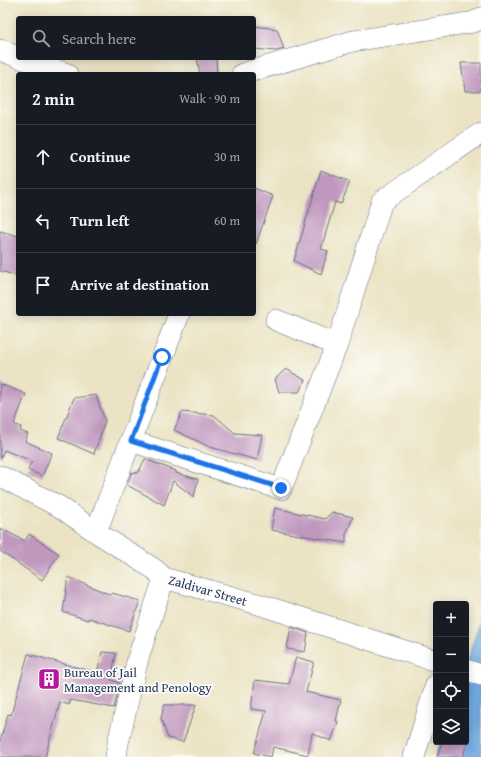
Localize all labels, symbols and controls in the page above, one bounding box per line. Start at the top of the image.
search box [16,16,256,60]
icon: search [30,27,52,49]
text: Search here [62,28,136,49]
text: 2 min [32,86,74,111]
text: Walk · 90 m [179,89,240,108]
icon: ahead [32,146,54,168]
text: Continue [70,146,131,167]
text: 30 m [214,147,240,166]
icon: left [32,210,54,232]
text: Turn left [70,210,129,231]
text: 60 m [214,211,240,230]
icon: arrive [32,274,54,296]
text: Arrive at destination [70,274,209,295]
route start [153,348,171,366]
route end [272,479,290,497]
street label: Zaldivar Street [166,570,250,611]
map controls [433,601,469,745]
button: + [433,601,469,637]
button: − [433,637,469,673]
place label: Bureau of Jail Management and Penology [64,663,212,697]
building icon: Bureau of Jail Management and Penology [36,666,62,692]
button: locate [433,673,469,709]
button: layers [433,709,469,745]

